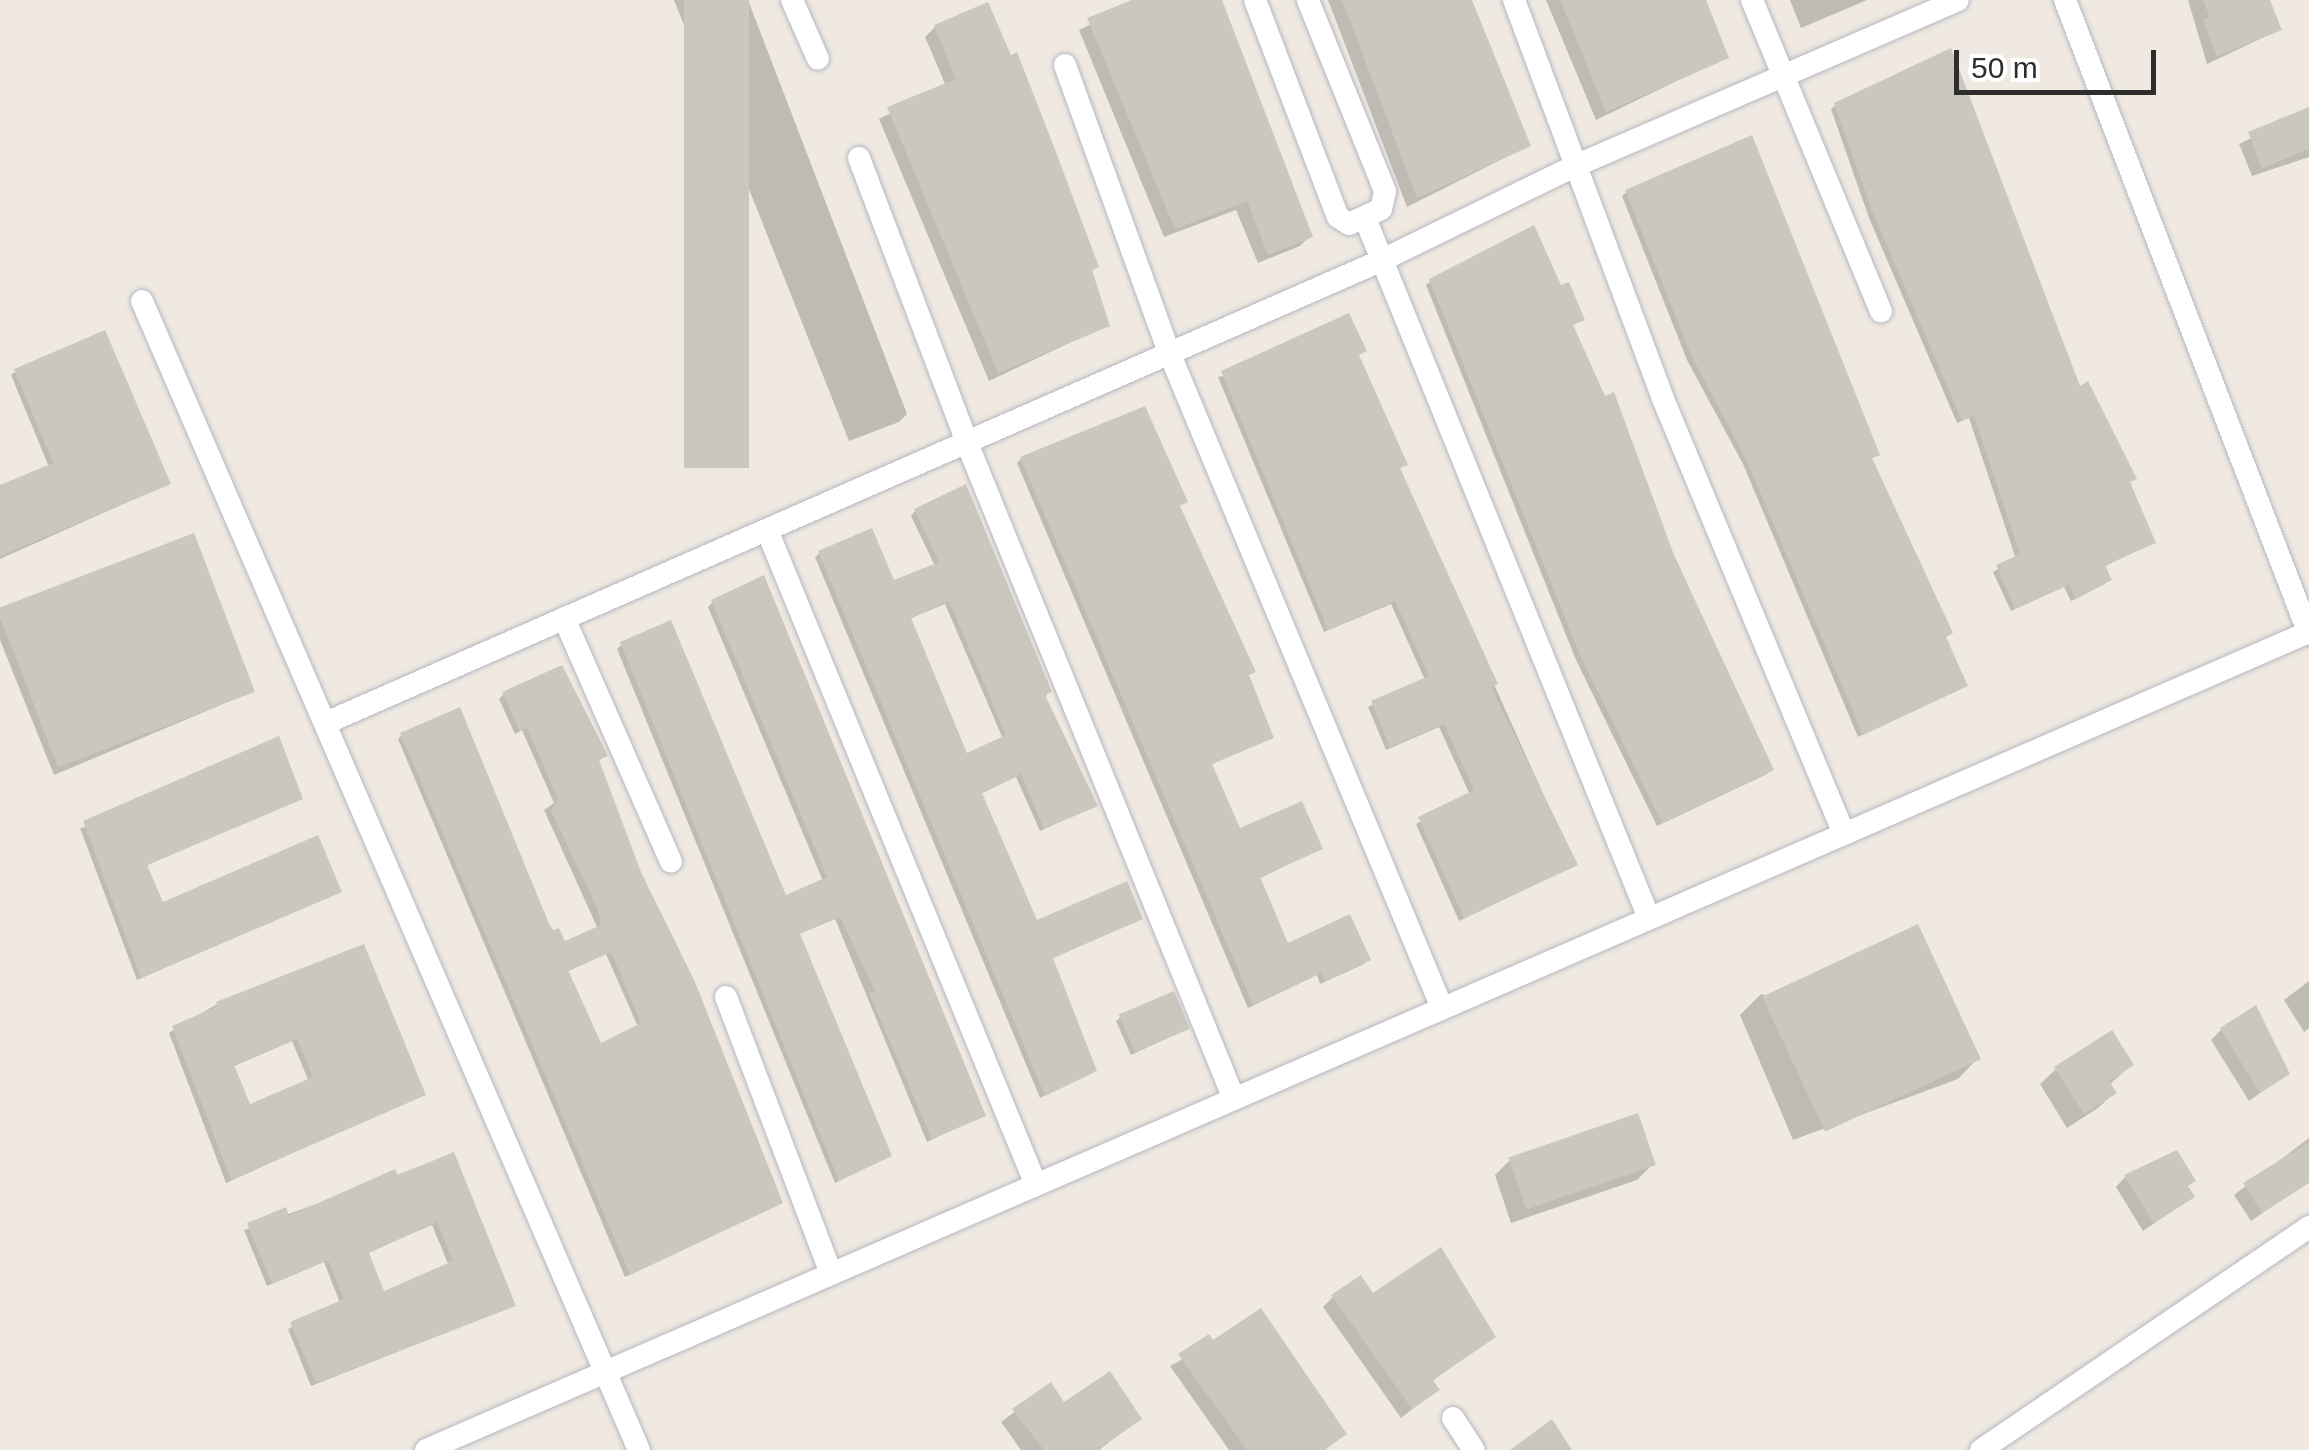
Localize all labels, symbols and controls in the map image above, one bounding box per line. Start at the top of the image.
scale bar [1959,30,2162,92]
text: 50 m [1971,51,2038,84]

